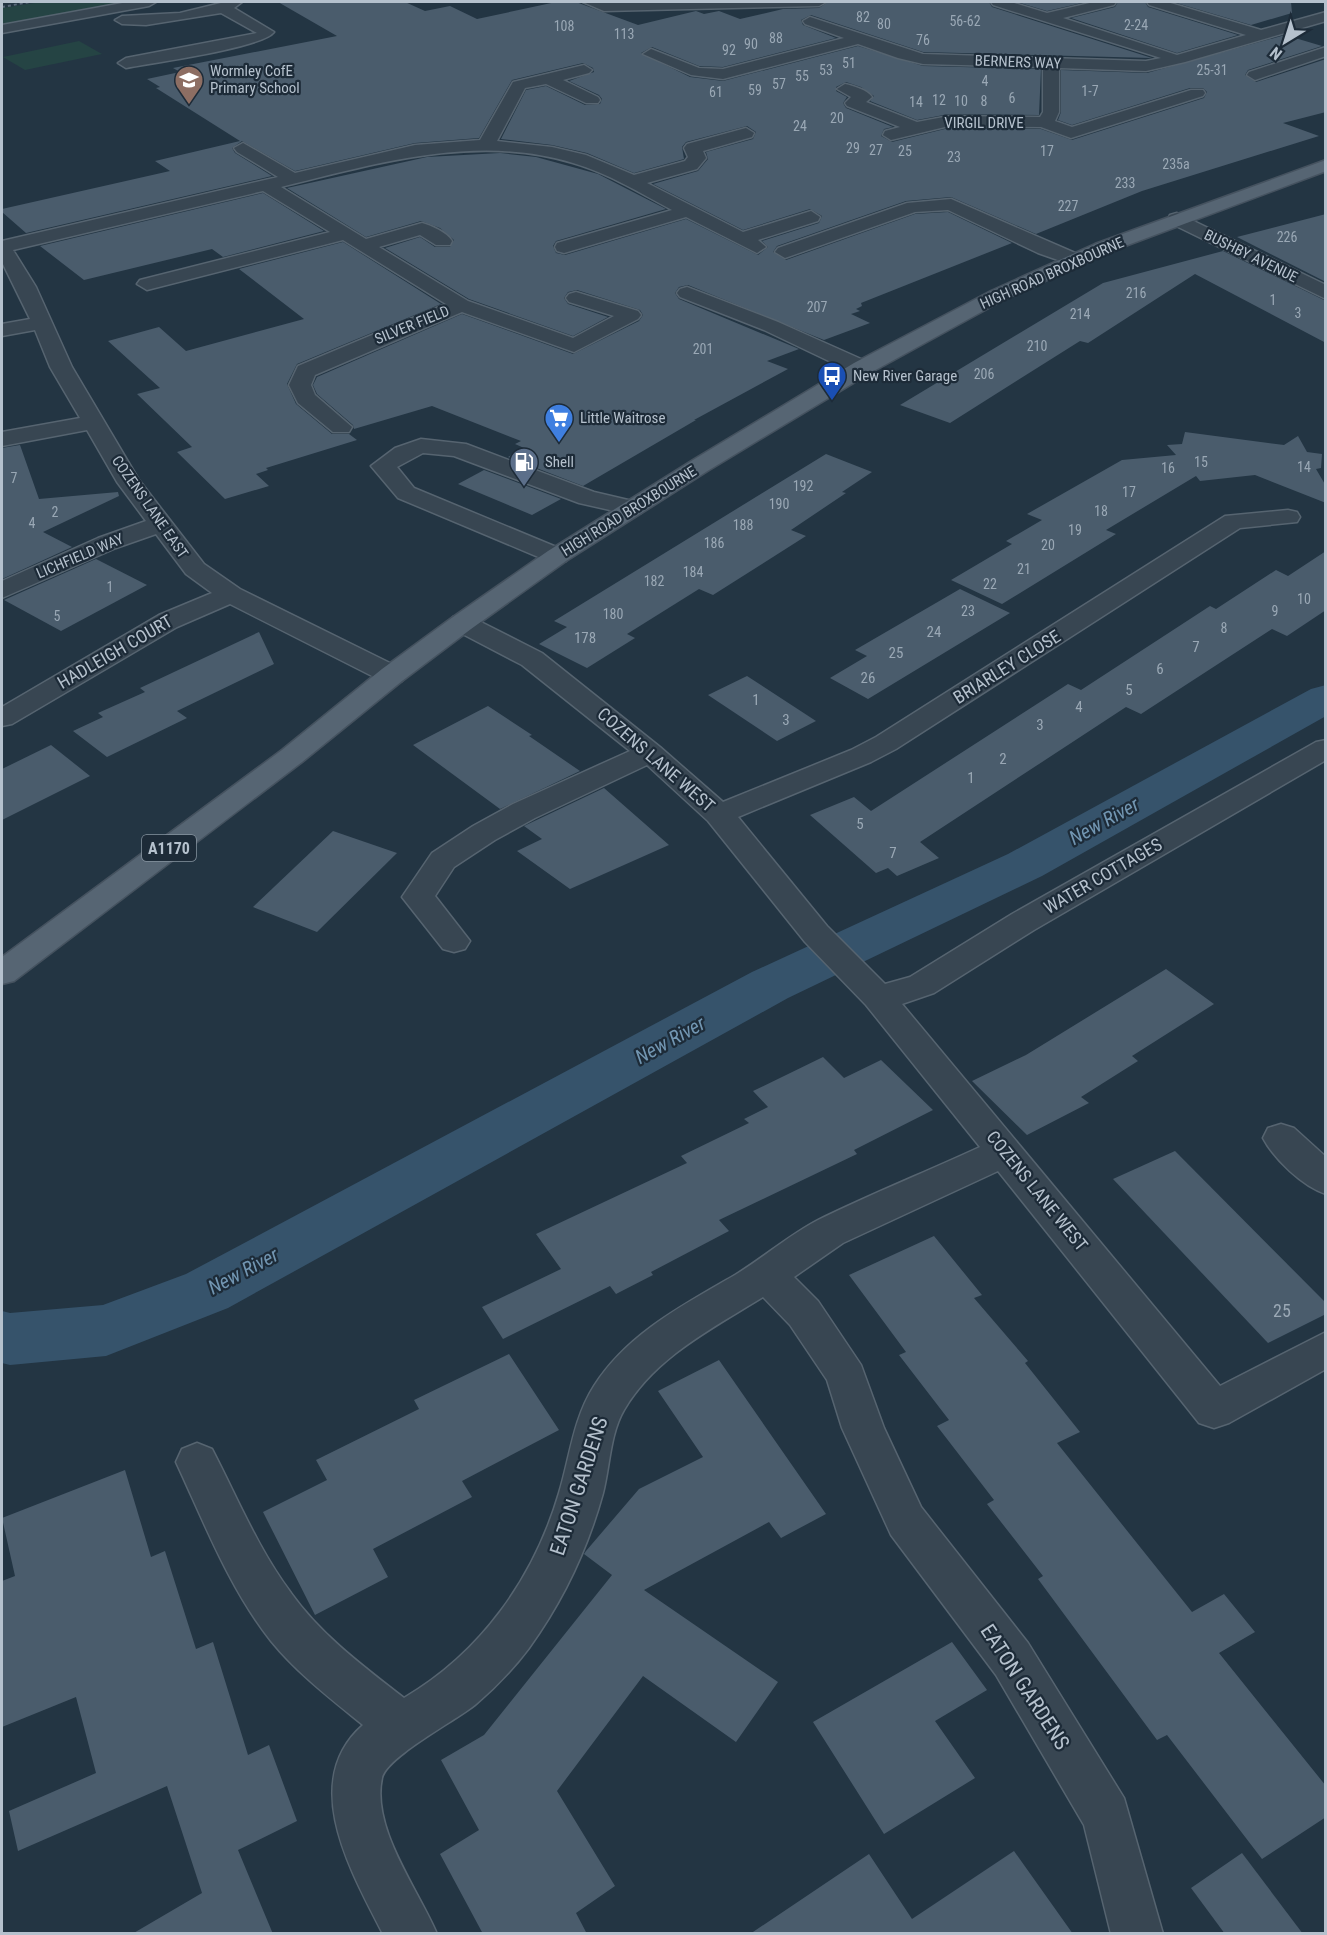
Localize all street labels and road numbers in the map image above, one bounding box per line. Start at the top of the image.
street label: BERNERS WAY [974,51,1062,73]
street label: VIRGIL DRIVE [944,114,1024,132]
street label: BUSHBY AVENUE [1201,226,1301,286]
street label: HIGH ROAD BROXBOURNE [977,233,1127,313]
street label: SILVER FIELD [372,302,452,348]
street label: COZENS LANE EAST [108,452,192,562]
street label: HIGH ROAD BROXBOURNE [558,462,700,560]
street label: LICHFIELD WAY [34,529,127,582]
street label: HADLEIGH COURT [54,610,176,693]
street label: BRIARLEY CLOSE [949,625,1064,708]
street label: COZENS LANE WEST [593,703,719,816]
street label: WATER COTTAGES [1040,833,1165,918]
road number: A1170 [142,835,196,861]
street label: COZENS LANE WEST [983,1126,1092,1255]
street label: EATON GARDENS [545,1414,613,1558]
street label: EATON GARDENS [976,1620,1074,1754]

